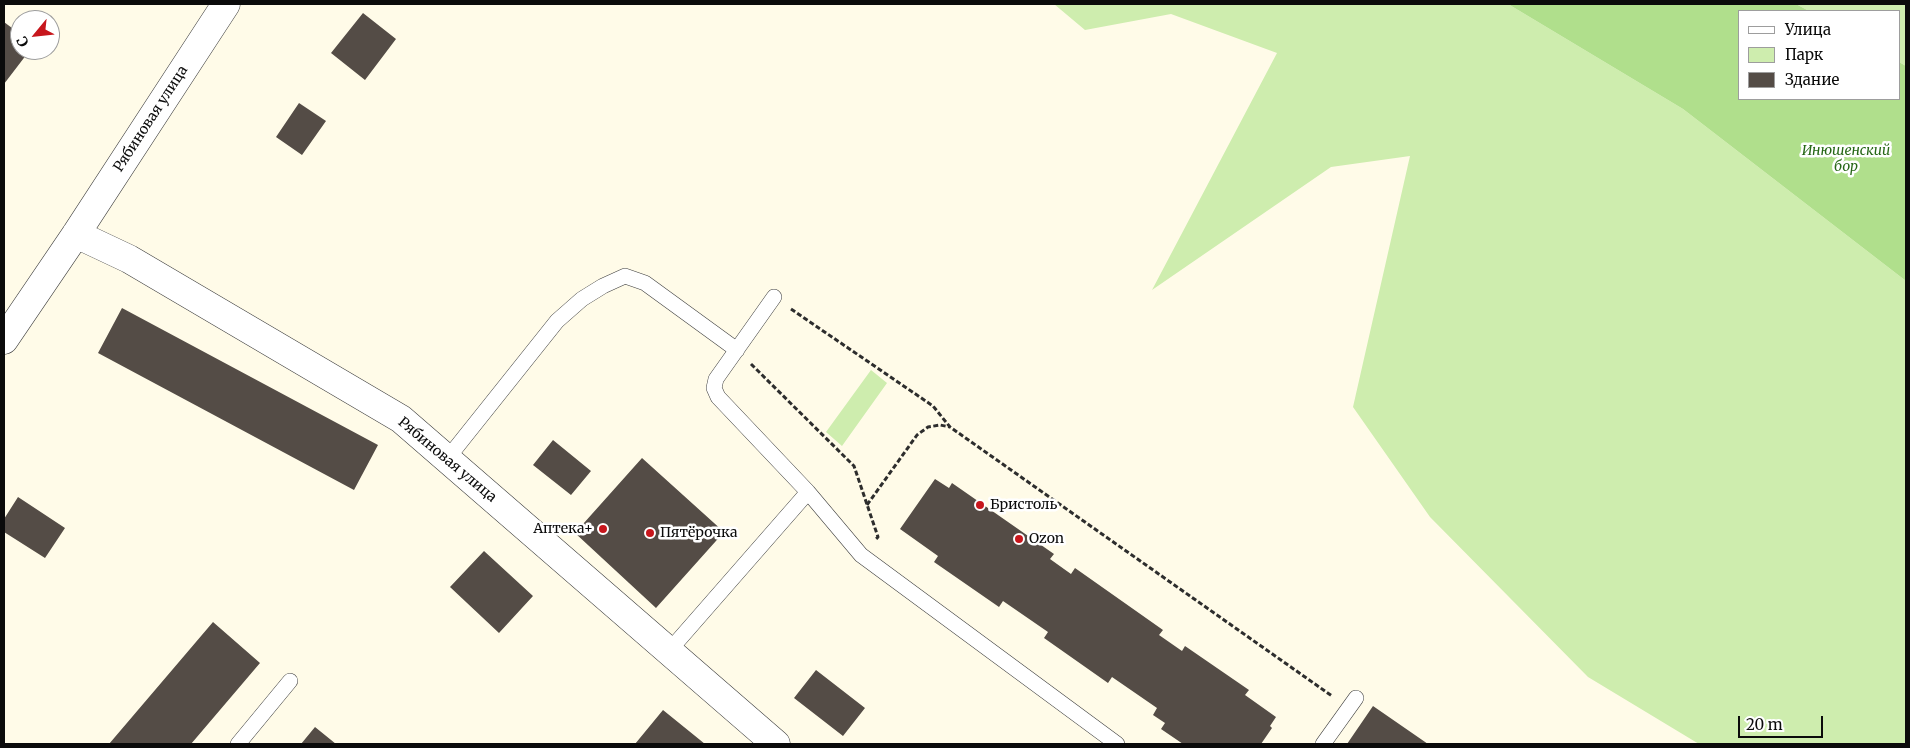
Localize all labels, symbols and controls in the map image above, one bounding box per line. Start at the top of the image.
north arrow [10,10,60,60]
legend [1738,10,1900,100]
text: Улица [1785,20,1831,39]
text: С [13,33,33,50]
text: Парк [1785,45,1823,64]
street label: Рябиновая улица [110,63,192,175]
text: Здание [1785,70,1839,89]
park label: Инюшенский бор [1802,143,1890,176]
street label: Рябиновая улица [394,414,500,506]
place label: Бристоль [990,497,1057,513]
marker: Бристоль [974,499,986,511]
place label: Аптека+ [533,521,593,537]
marker: Аптека+ [597,523,609,535]
place label: Пятёрочка [660,525,737,541]
marker: Пятёрочка [644,527,656,539]
place label: Ozon [1029,531,1064,547]
marker: Ozon [1013,533,1025,545]
scale bar [1740,706,1825,738]
text: 20 m [1746,715,1783,734]

